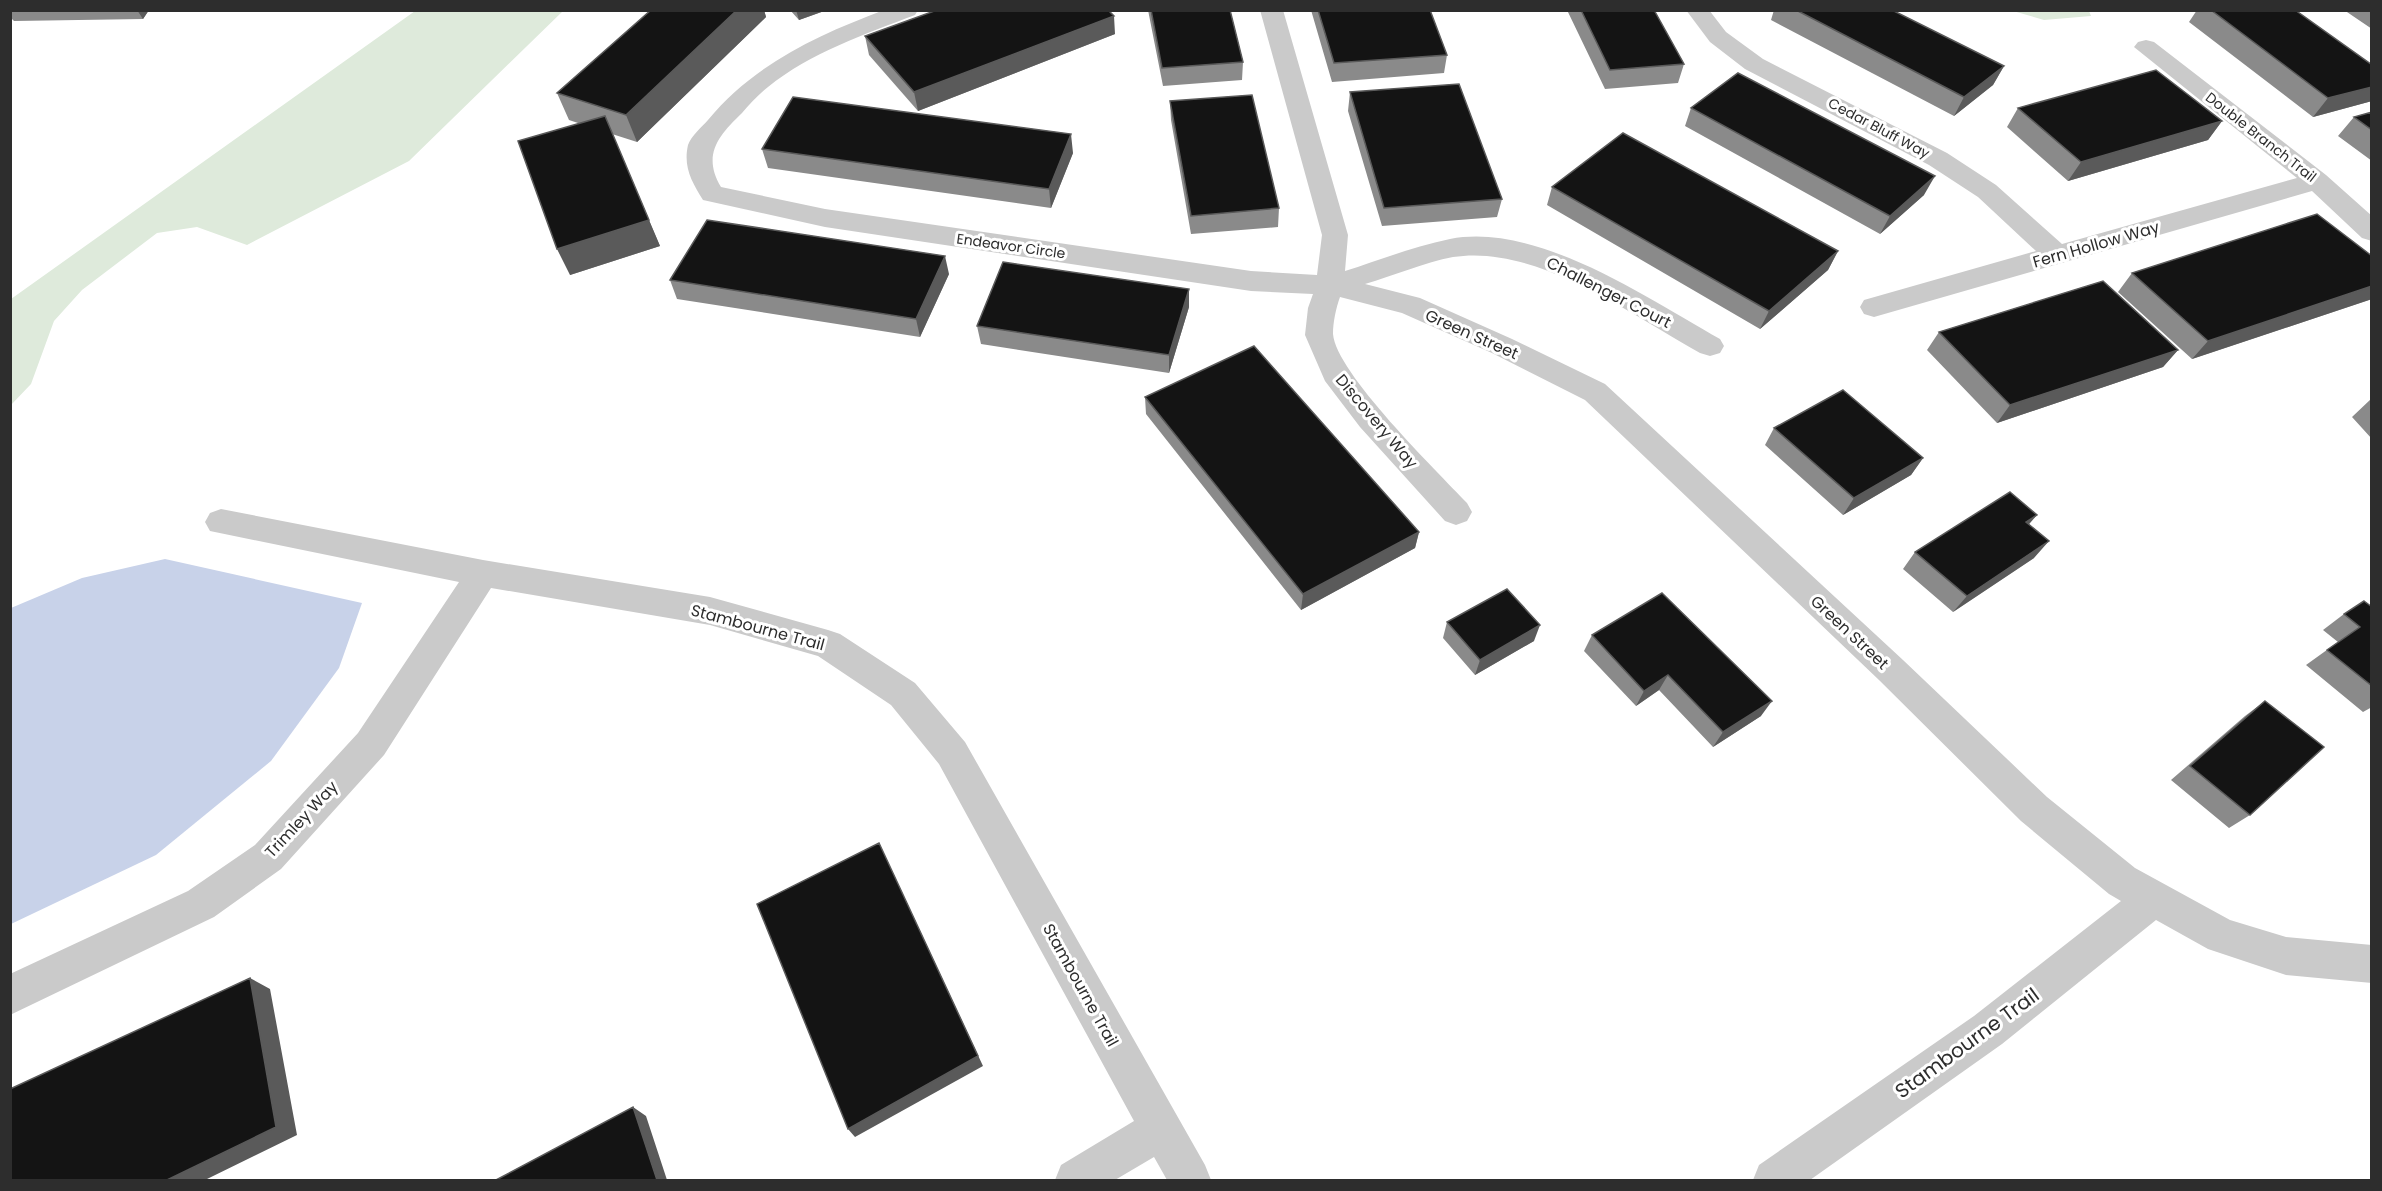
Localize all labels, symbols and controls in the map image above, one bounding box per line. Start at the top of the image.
street label: Double Branch Trail [2201,87,2321,187]
street label: Cedar Bluff Way [1825,93,1933,163]
street label: Fern Hollow Way [2030,215,2162,274]
street label: Endeavor Circle [955,228,1067,264]
street label: Challenger Court [1542,251,1675,334]
street label: Green Street [1422,304,1522,365]
street label: Discovery Way [1330,369,1423,474]
street label: Green Street [1805,590,1894,675]
street label: Stambourne Trail [688,599,827,656]
street label: Trimley Way [260,776,343,863]
street label: Stambourne Trail [1037,920,1124,1051]
street label: Stambourne Trail [1889,981,2045,1105]

